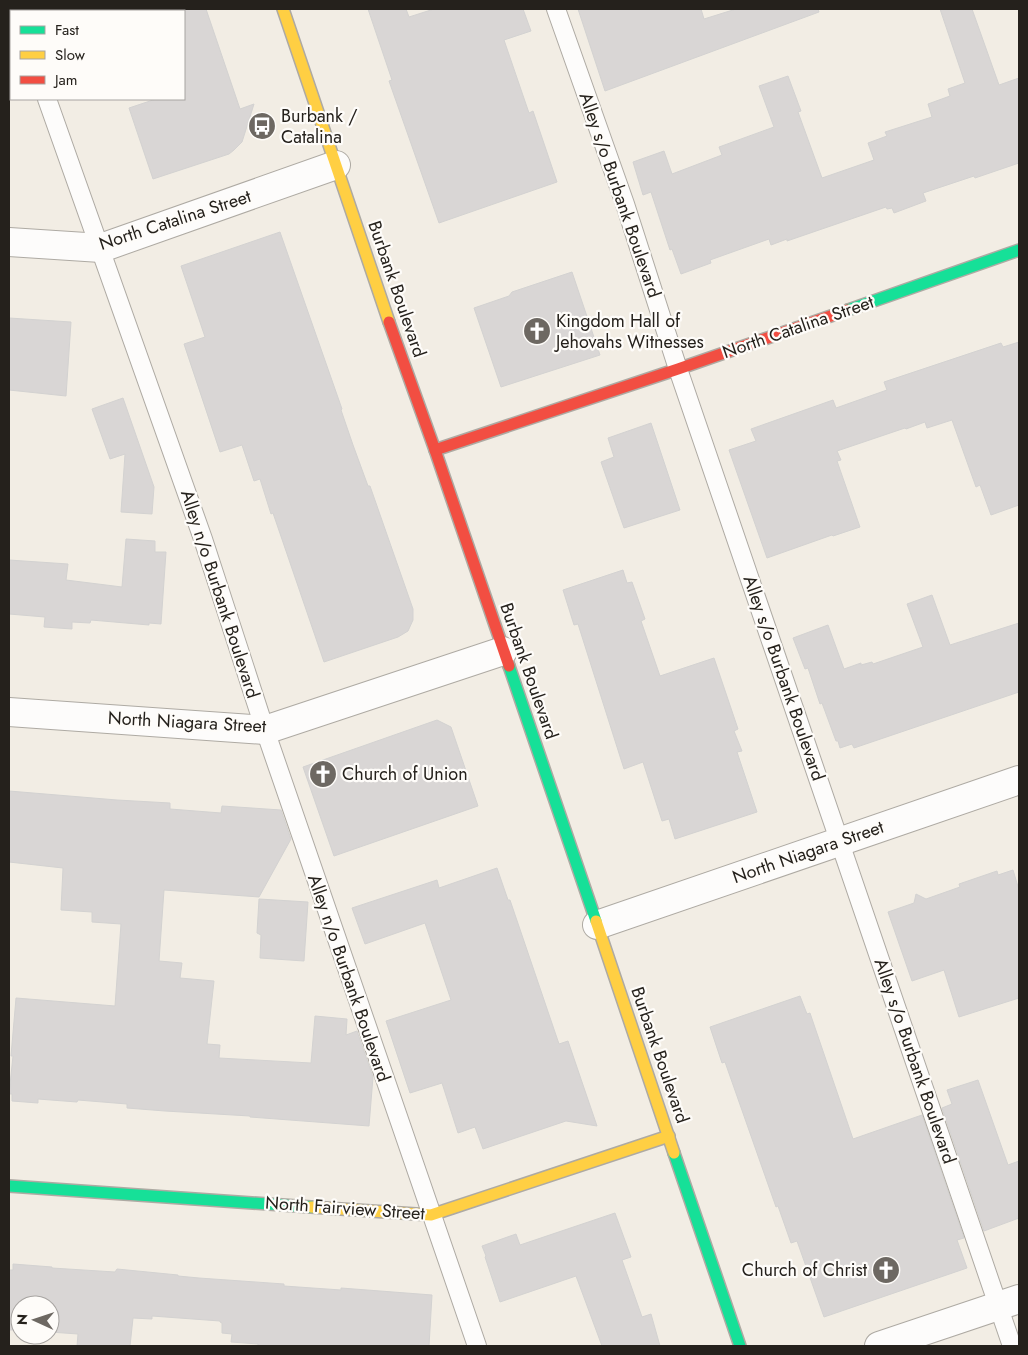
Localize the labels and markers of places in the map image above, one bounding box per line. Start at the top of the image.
place label: Burbank / Catalina [281,103,358,150]
bus stop icon: Burbank / Catalina [247,111,277,141]
place label: Kingdom Hall of Jehovahs Witnesses [554,308,704,355]
church icon: Kingdom Hall of Jehovahs Witnesses [522,316,552,346]
church icon: Church of Union [308,759,338,789]
place label: Church of Union [342,761,468,787]
church icon: Church of Christ [871,1255,901,1285]
place label: Church of Christ [742,1257,868,1283]

